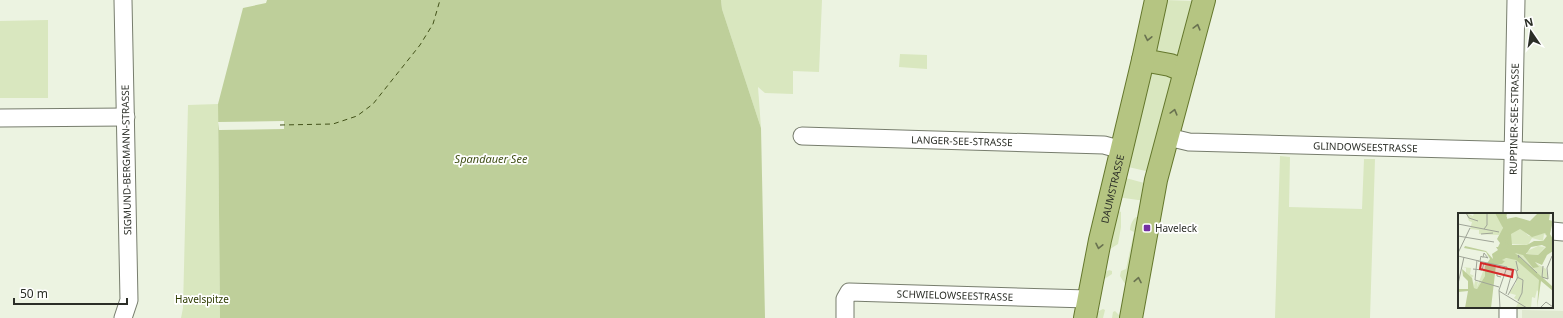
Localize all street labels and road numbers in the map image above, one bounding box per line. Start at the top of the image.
street label: RUPPINER-SEE-STRASSE [1506,63,1522,175]
street label: SIGMUND-BERGMANN-STRASSE [118,85,134,235]
street label: LANGER-SEE-STRASSE [911,132,1013,149]
street label: GLINDOWSEESTRASSE [1313,138,1418,155]
street label: DAUMSTRASSE [1097,153,1127,225]
street label: SCHWIELOWSEESTRASSE [896,286,1013,304]

